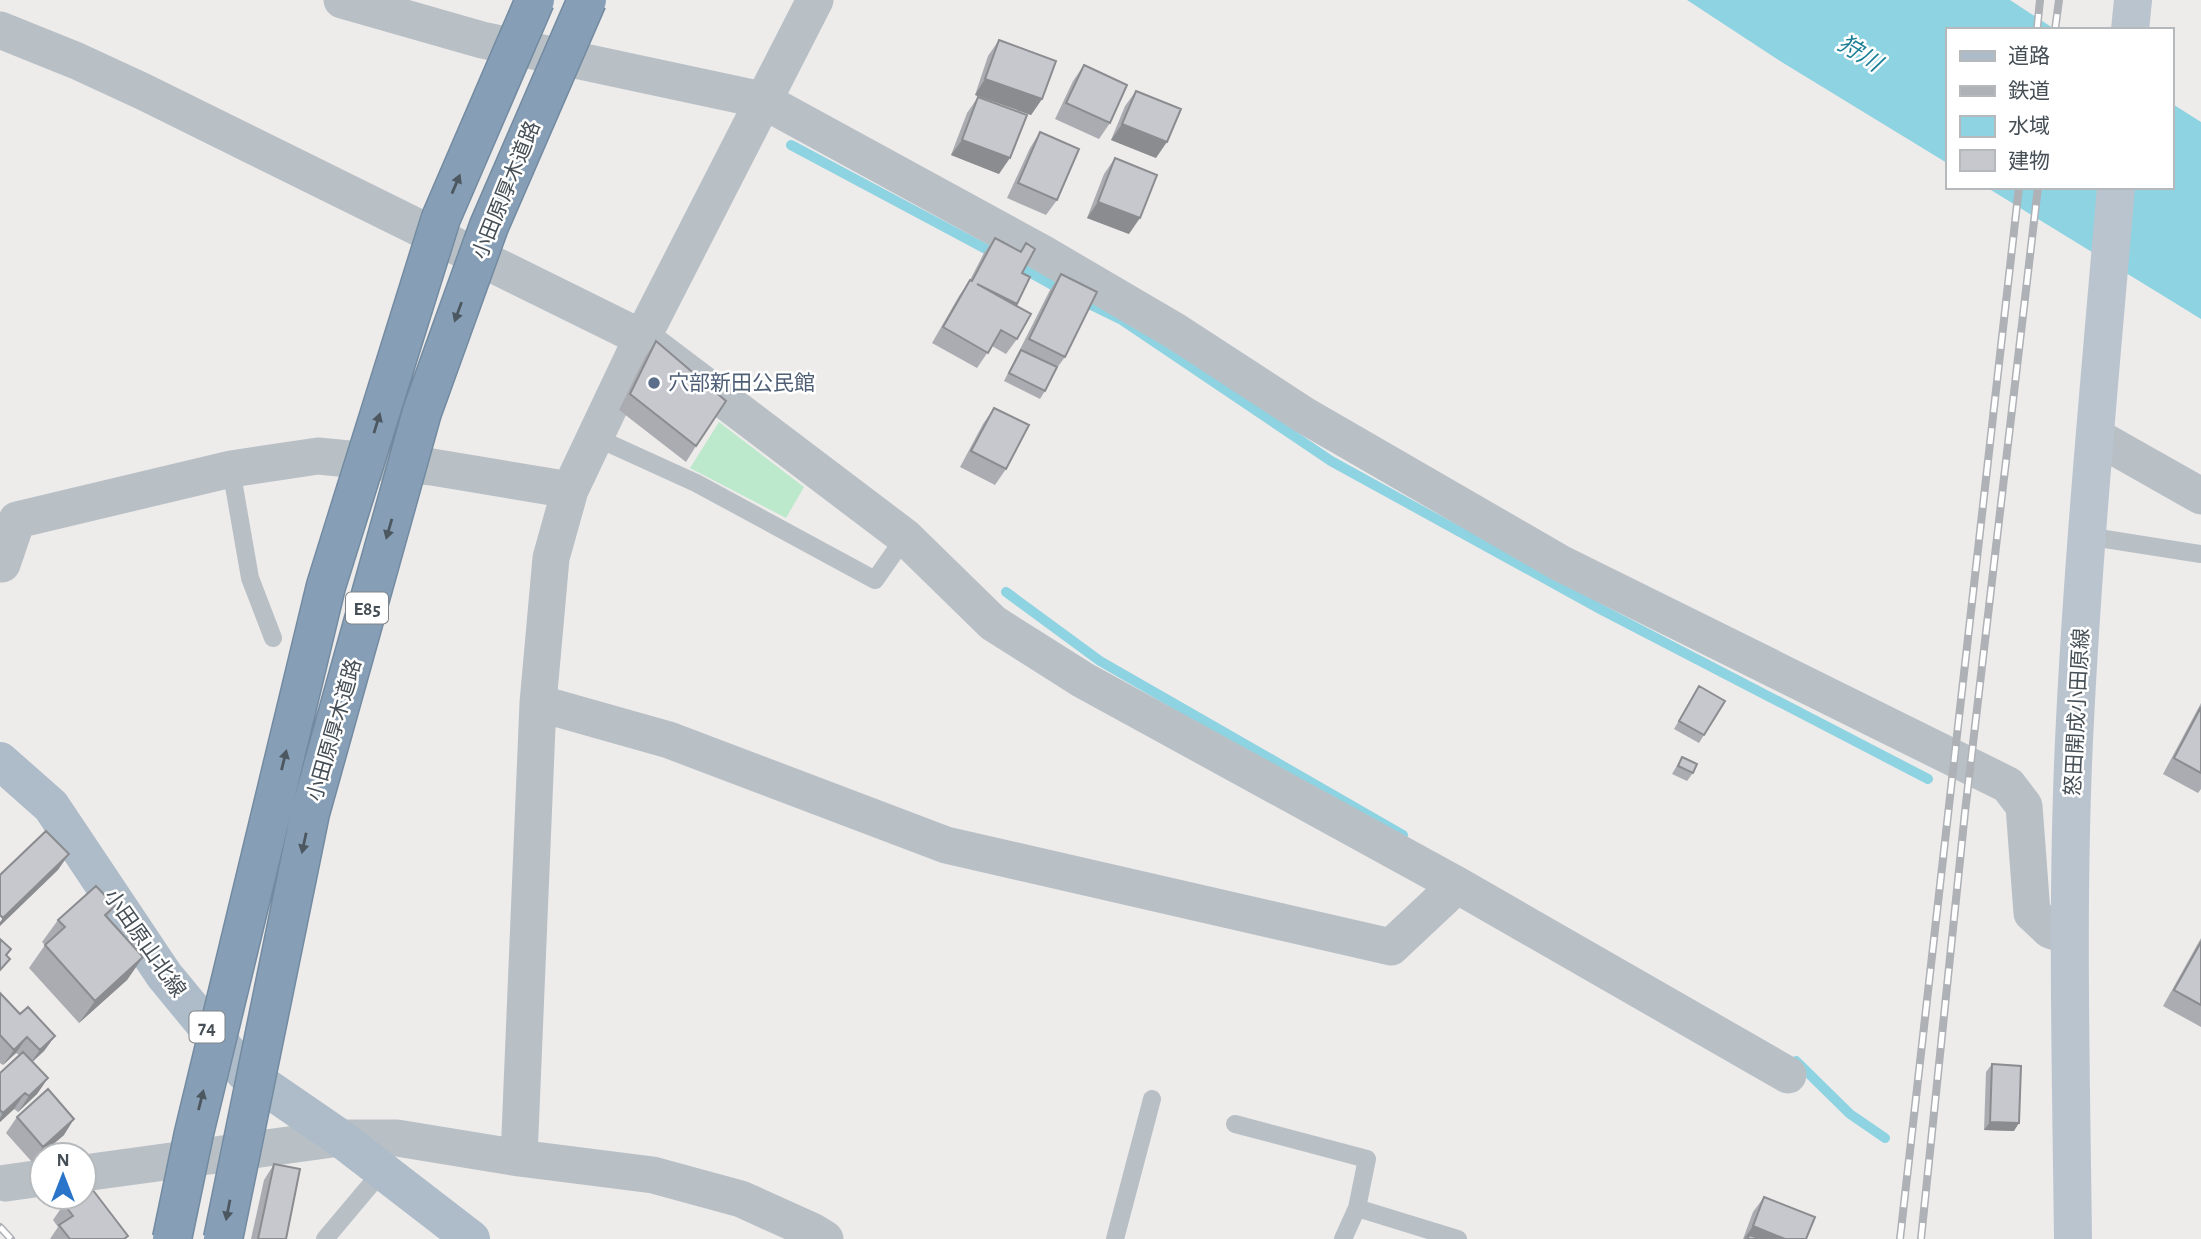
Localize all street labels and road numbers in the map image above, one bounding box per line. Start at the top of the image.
street label: 小田原厚木道路 [468,118,544,262]
road number: E85 [346,593,388,624]
street label: 怒田開成小田原線 [2062,628,2092,796]
street label: 小田原厚木道路 [303,656,365,804]
street label: 小田原山北線 [100,885,190,1001]
road number: 74 [190,1012,224,1042]

